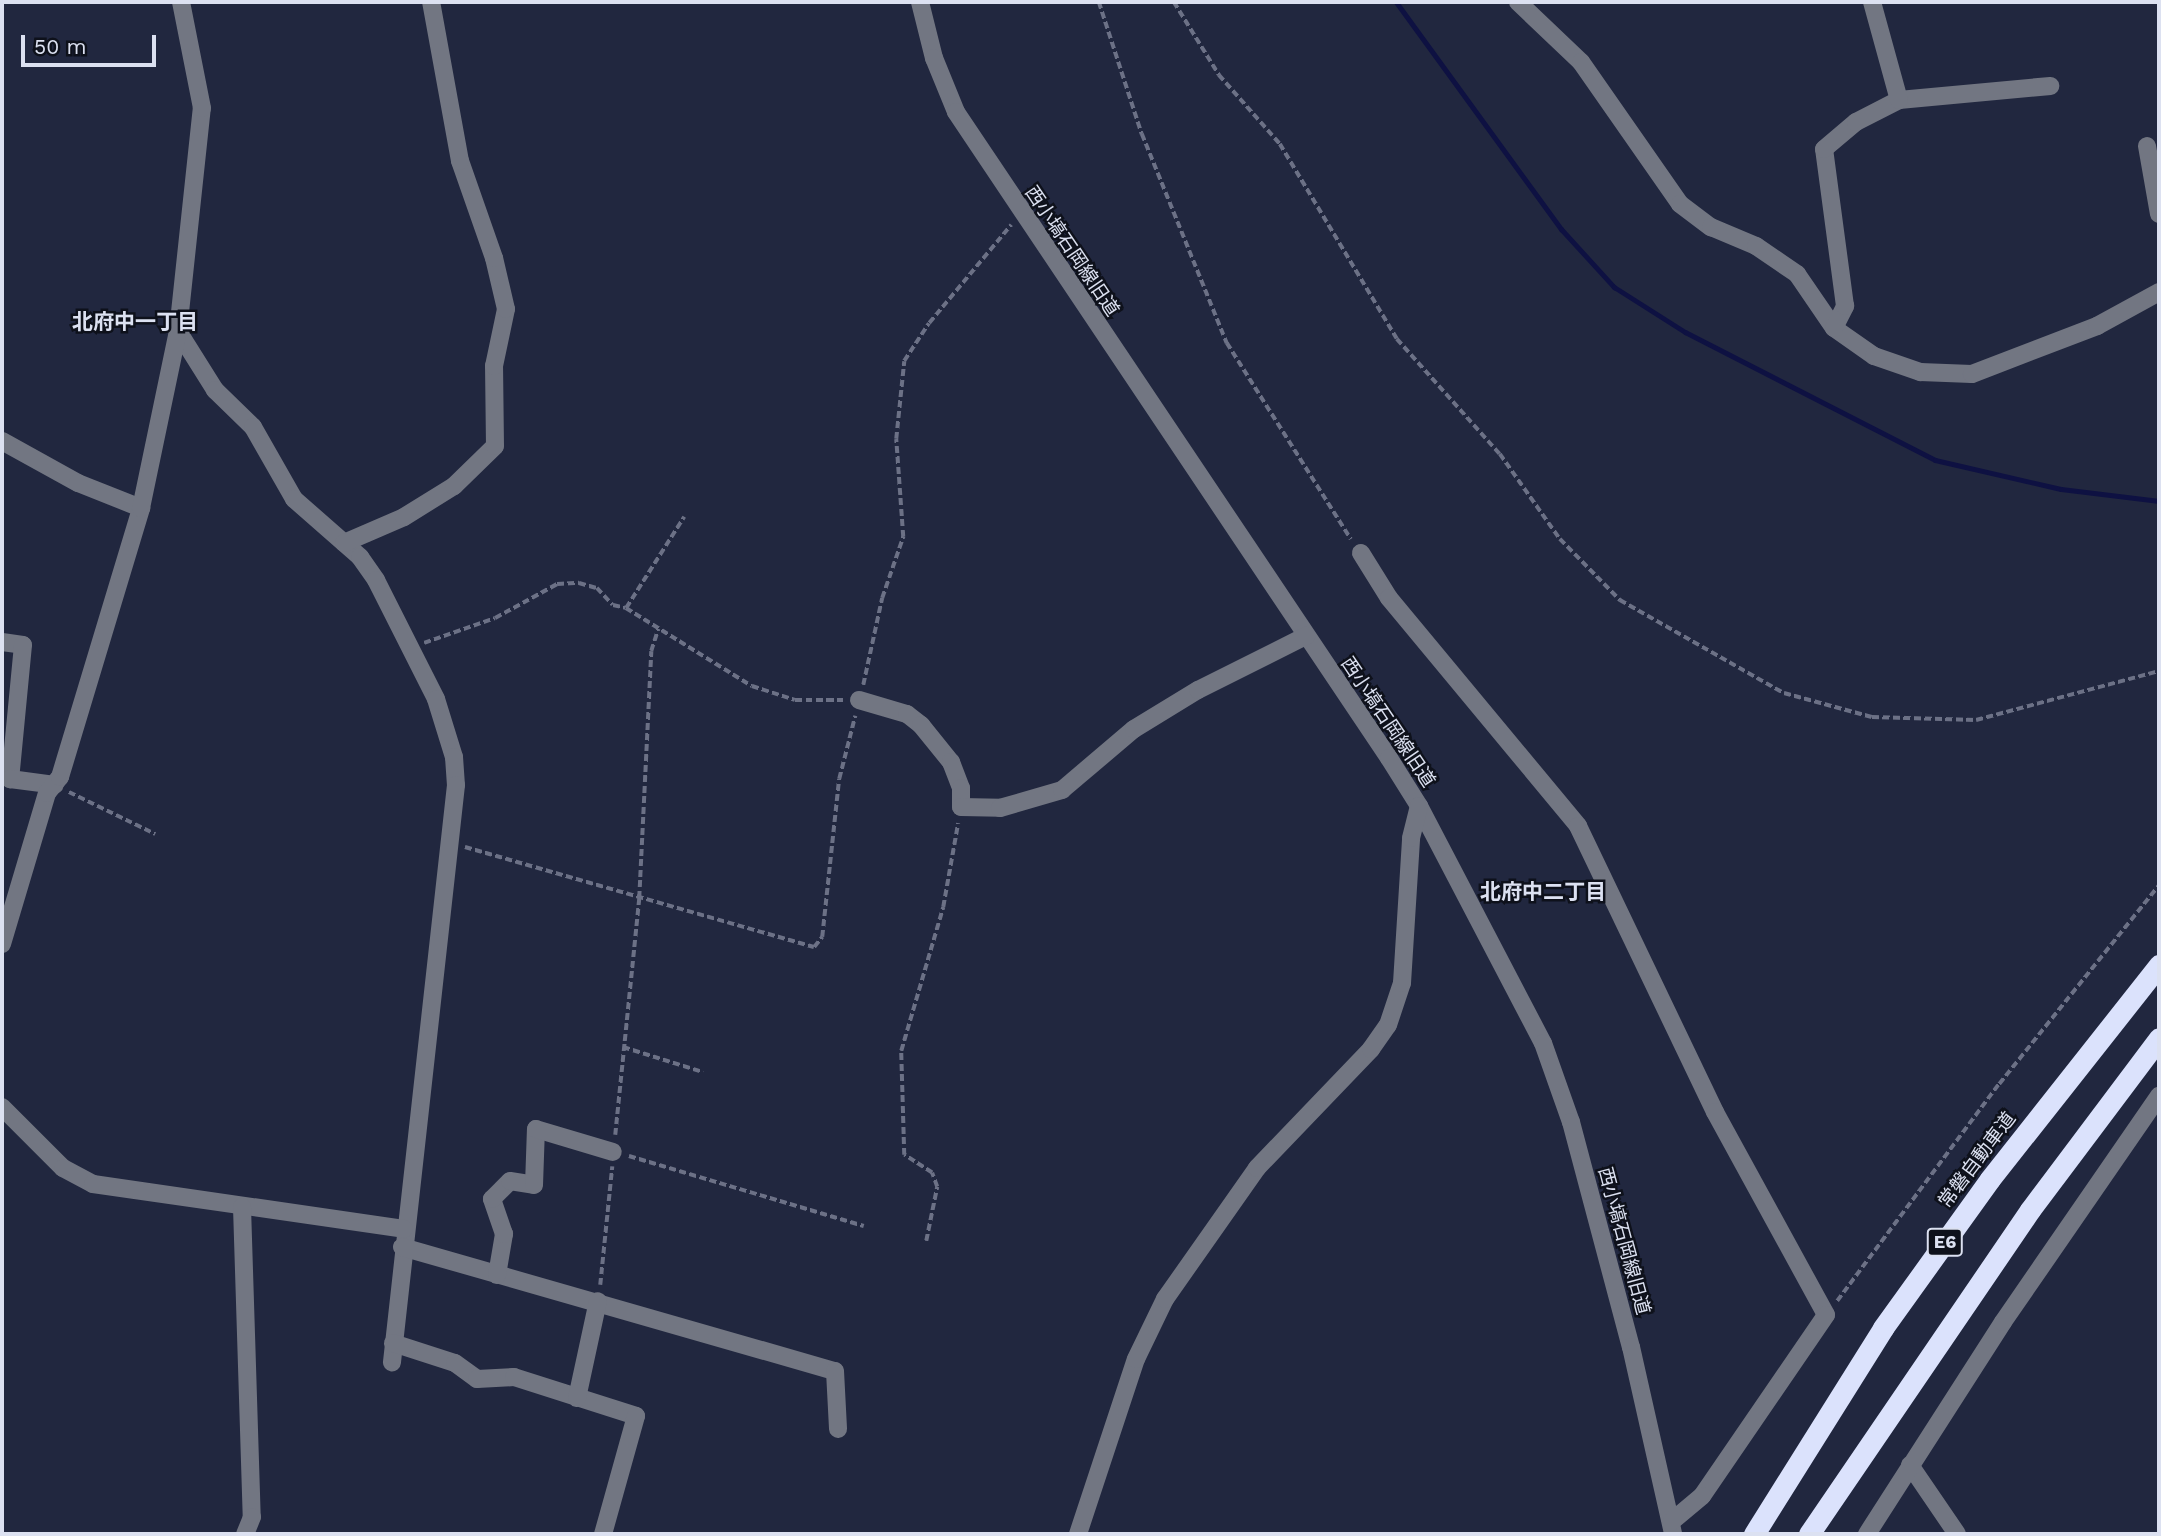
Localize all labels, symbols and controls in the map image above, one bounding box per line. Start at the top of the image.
scale bar [24,21,159,65]
text: 50 m [34,34,86,59]
street label: 西小塙石岡線旧道 [1020,182,1124,320]
district label: 北府中一丁目 [72,309,198,335]
street label: 西小塙石岡線旧道 [1336,653,1440,791]
district label: 北府中二丁目 [1480,879,1606,905]
street label: 常磐自動車道 [1934,1108,2020,1212]
street label: 西小塙石岡線旧道 [1593,1165,1655,1317]
road number: E6 [1926,1227,1964,1256]

